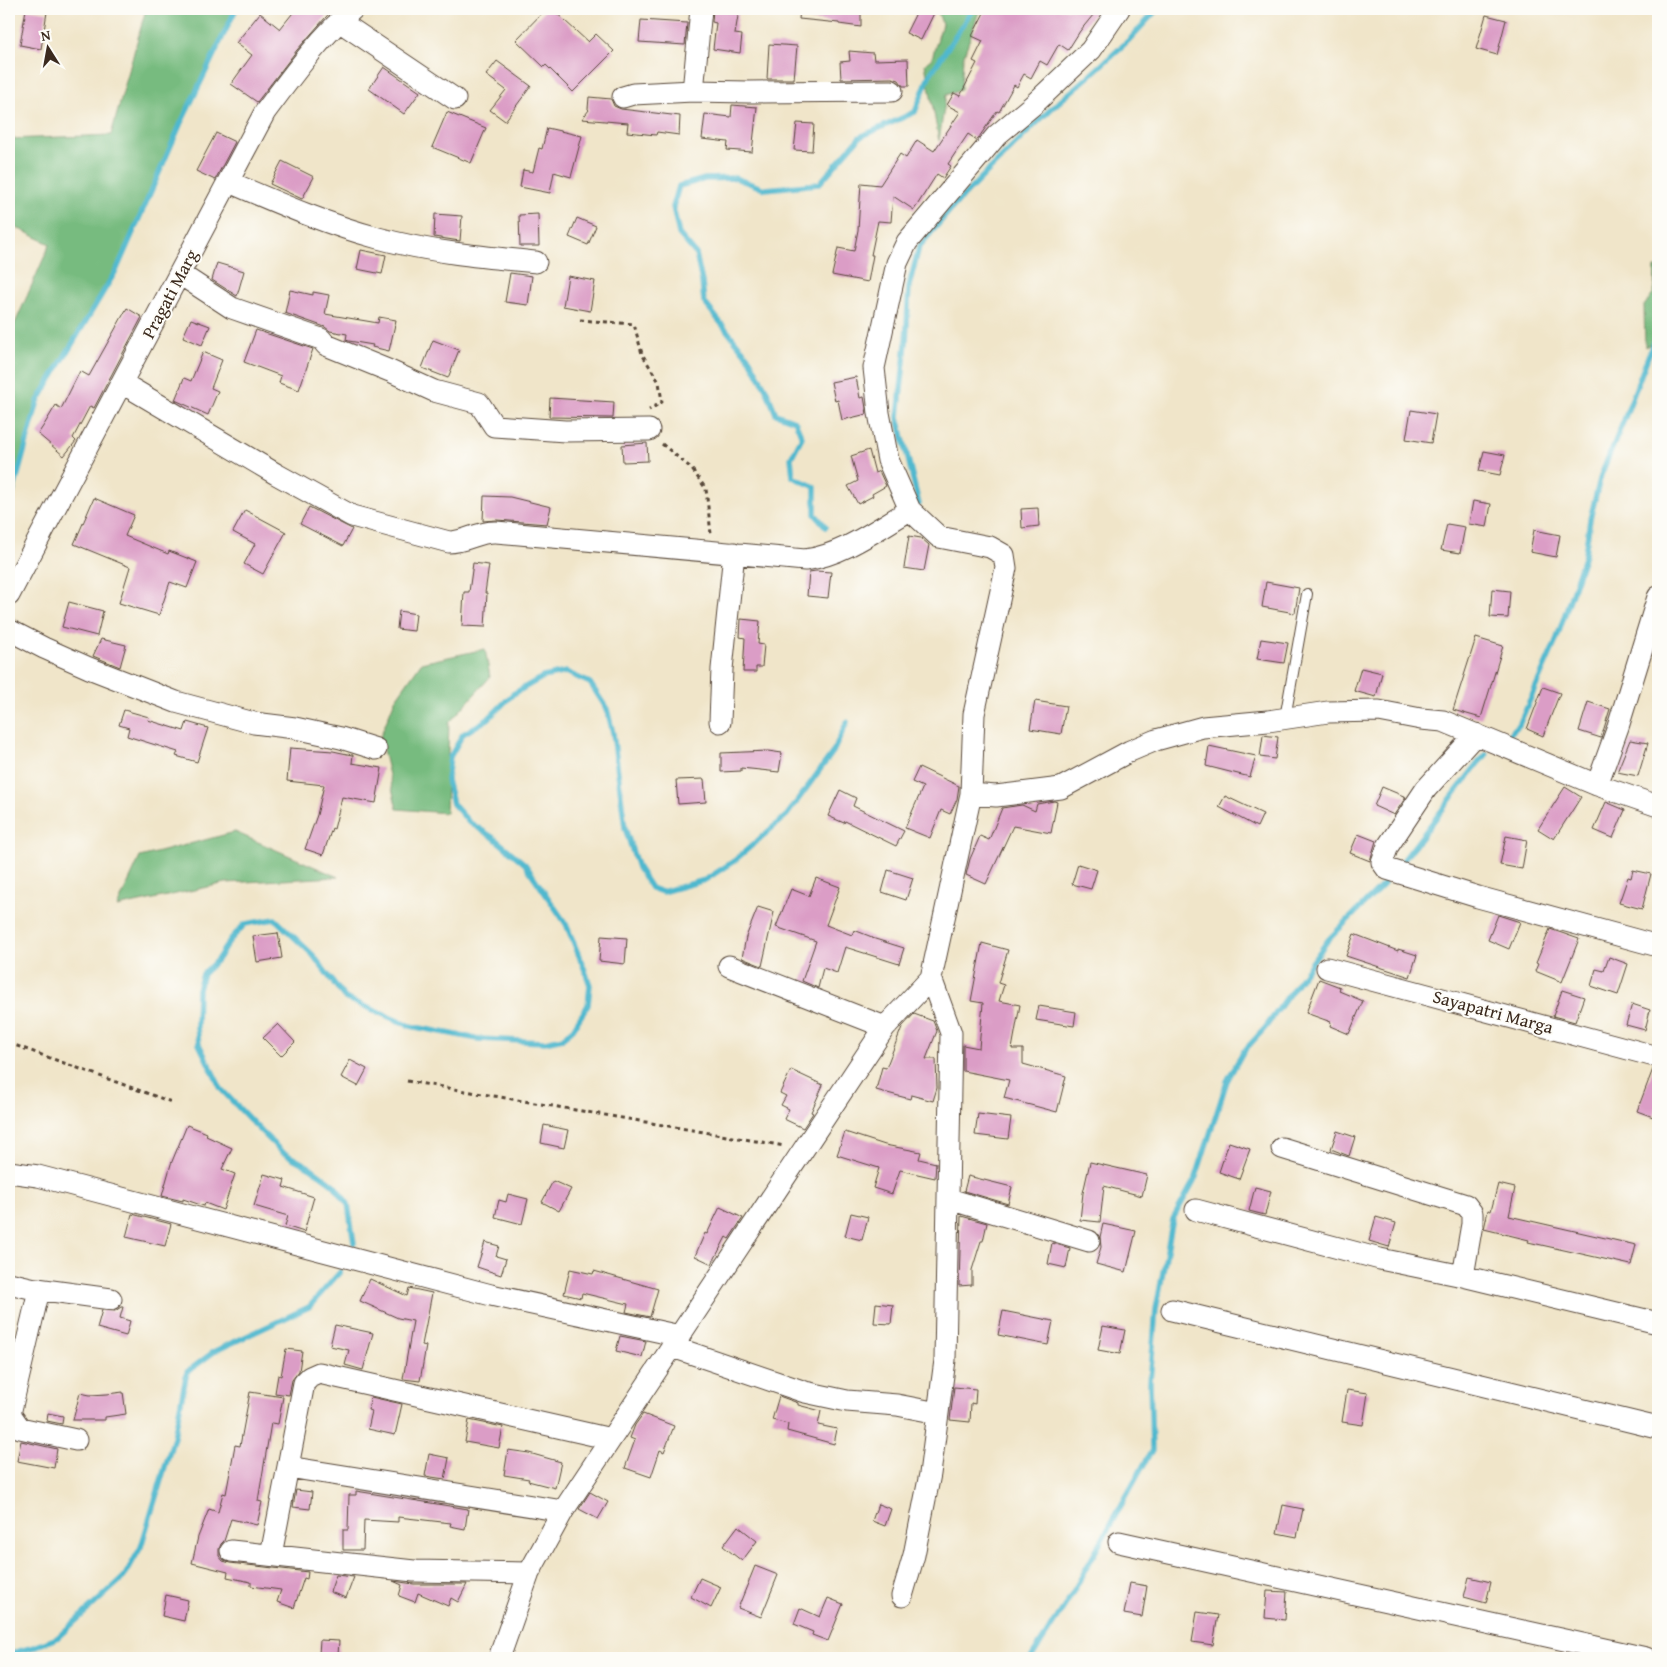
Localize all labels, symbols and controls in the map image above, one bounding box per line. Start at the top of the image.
north arrow [22,22,72,72]
text: N [39,24,53,46]
street label: Pragati Marg [135,244,204,343]
street label: Sayapatri Marga [1430,982,1557,1041]

